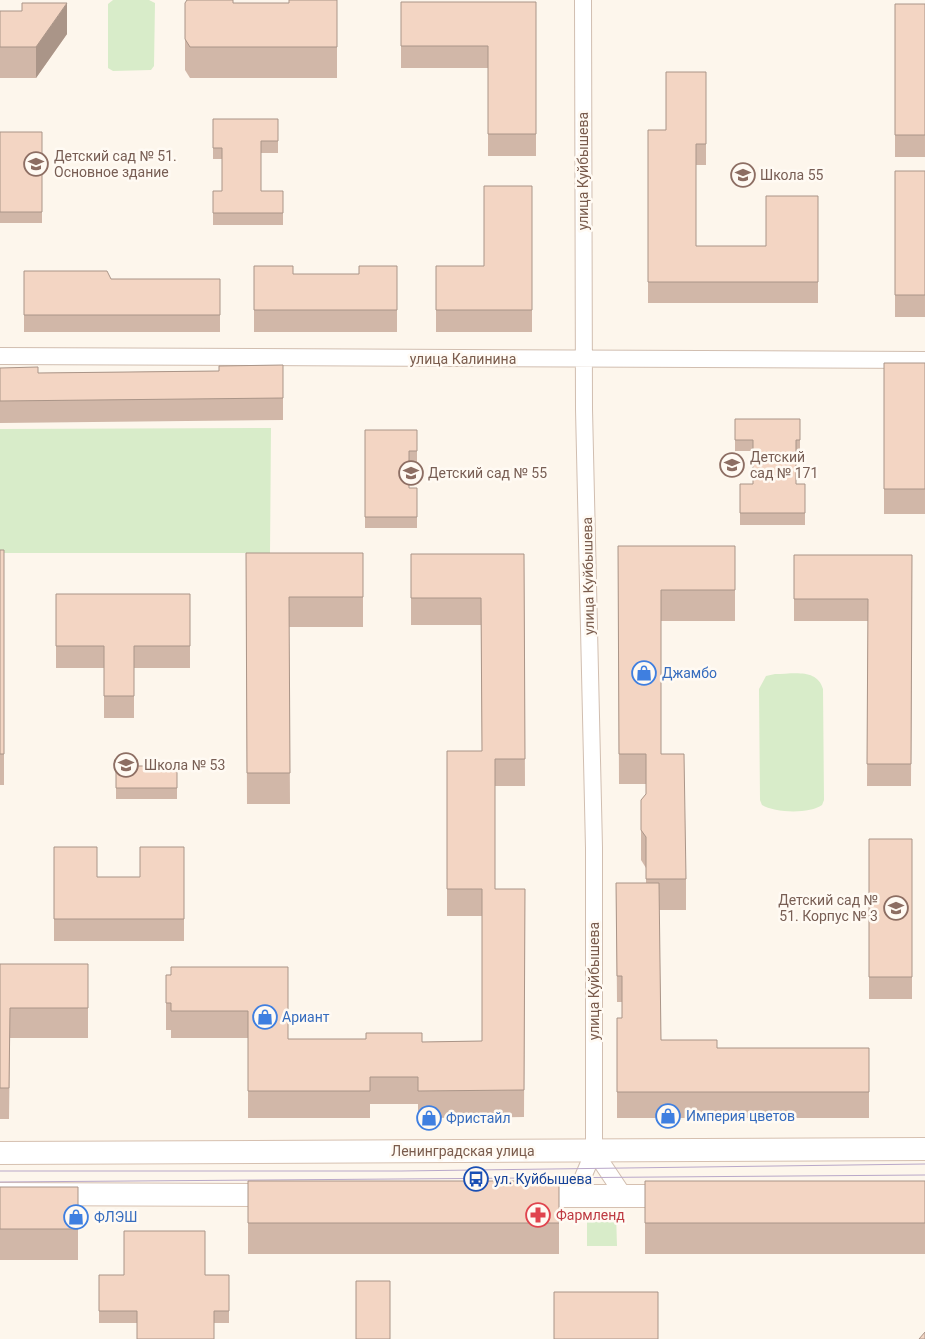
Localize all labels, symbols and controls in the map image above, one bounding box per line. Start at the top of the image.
street label: улица Куйбышева [575,112,591,230]
place label: Детский сад № 51. Основное здание [54,148,177,180]
school or university icon: Детский сад № 51. Основное здание [23,151,49,177]
school or university icon: Школа 55 [730,162,756,188]
place label: Школа 55 [760,167,824,183]
street label: улица Калинина [410,351,516,367]
place label: Детский сад № 171 [750,449,818,481]
school or university icon: Детский сад № 171 [719,452,745,478]
school or university icon: Детский сад № 55 [398,460,424,486]
place label: Детский сад № 55 [428,465,547,481]
street label: улица Куйбышева [579,517,597,635]
shop icon: Джамбо [631,660,657,686]
place label: Джамбо [662,665,717,681]
school or university icon: Школа № 53 [113,752,139,778]
place label: Школа № 53 [144,757,225,773]
place label: Детский сад № 51. Корпус № 3 [778,892,878,924]
school or university icon: Детский сад № 51. Корпус № 3 [883,895,909,921]
street label: улица Куйбышева [586,922,602,1040]
shop icon: Ариант [252,1004,278,1030]
place label: Ариант [282,1009,330,1025]
shop icon: Империя цветов [655,1103,681,1129]
shop icon: Фристайл [416,1105,442,1131]
place label: Империя цветов [686,1108,795,1124]
place label: Фристайл [446,1110,511,1126]
street label: Ленинградская улица [391,1143,535,1159]
bus stop icon: ул. Куйбышева [463,1166,489,1192]
place label: ул. Куйбышева [494,1171,592,1187]
pharmacy icon: Фармленд [525,1202,551,1228]
shop icon: ФЛЭШ [63,1204,89,1230]
place label: Фармленд [556,1207,625,1223]
place label: ФЛЭШ [94,1209,137,1225]

